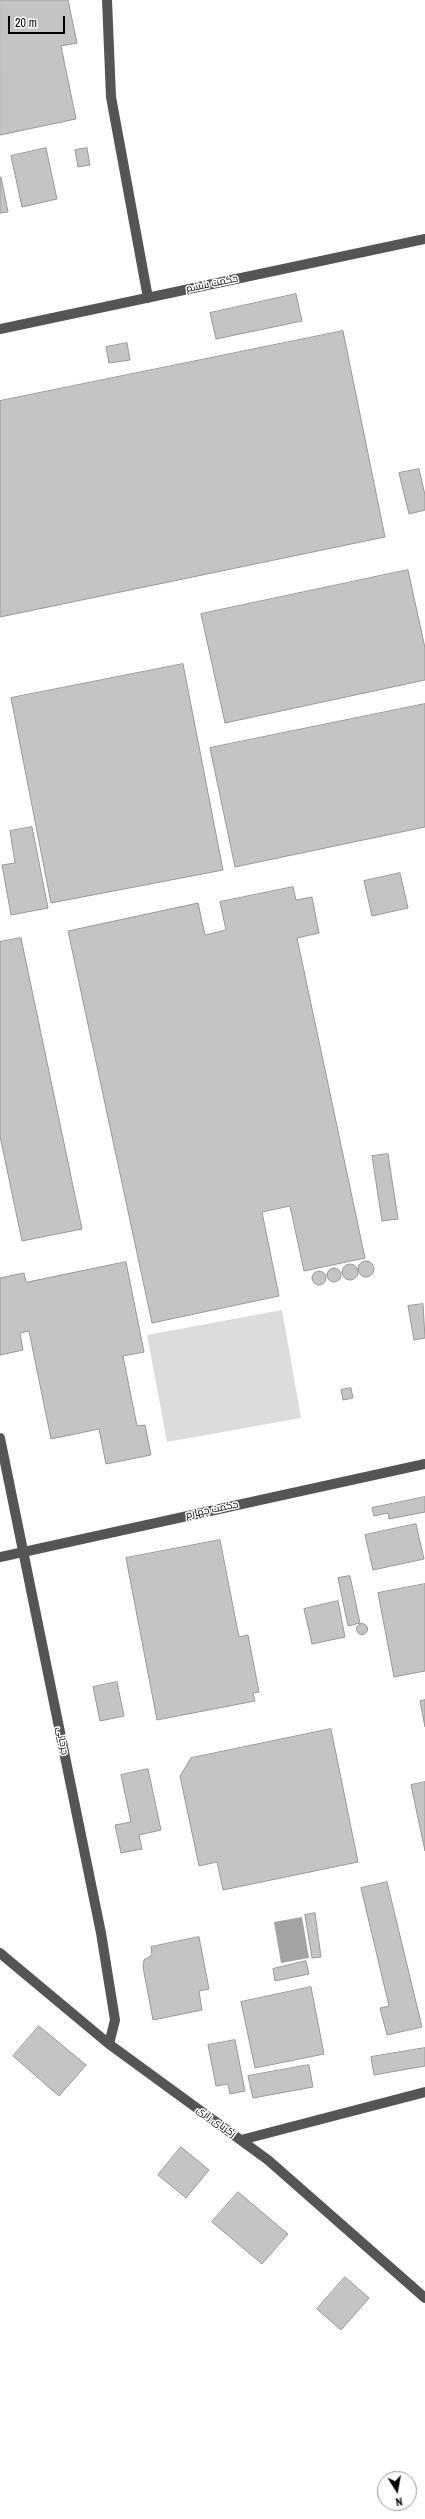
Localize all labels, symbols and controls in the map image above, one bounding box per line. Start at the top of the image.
scale bar [10,8,67,34]
text: 20 m [15,15,37,31]
street label: حکمت ششم [185,273,239,295]
street label: حکمت چهارم [185,1499,239,1521]
street label: جرجانی [53,1726,71,1756]
street label: زکریای رازی [194,2104,238,2140]
north arrow [377,2471,417,2511]
text: N [395,2494,404,2509]

